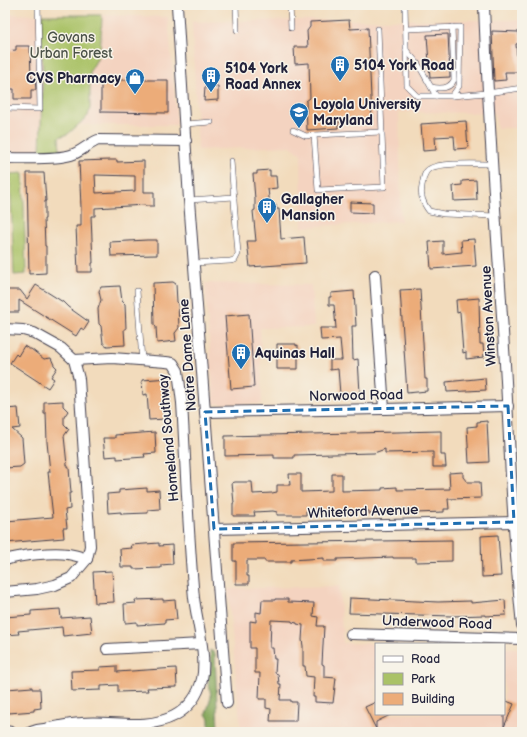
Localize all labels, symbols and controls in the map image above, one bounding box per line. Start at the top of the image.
park label: Govans Urban Forest [30,29,113,62]
building icon: 5104 York Road [329,54,351,82]
place label: 5104 York Road [354,57,454,74]
place label: 5104 York Road Annex [225,60,301,93]
building icon: 5104 York Road Annex [200,65,222,93]
shop icon: CVS Pharmacy [124,67,146,95]
place label: CVS Pharmacy [26,70,122,87]
place label: Loyola University Maryland [313,96,422,129]
school or university icon: Loyola University Maryland [288,101,310,129]
place label: Gallagher Mansion [281,191,344,224]
building icon: Gallagher Mansion [256,196,278,224]
street label: Winston Avenue [477,265,500,367]
street label: Notre Dame Lane [175,298,200,412]
building icon: Aquinas Hall [230,342,252,370]
place label: Aquinas Hall [254,345,335,362]
street label: Homeland Southway [154,373,183,502]
street label: Norwood Road [309,386,403,405]
street label: Whiteford Avenue [307,501,419,522]
street label: Underwood Road [382,612,492,633]
legend [375,643,505,715]
text: Road [411,652,440,667]
text: Park [411,672,435,687]
text: Building [411,692,455,707]

